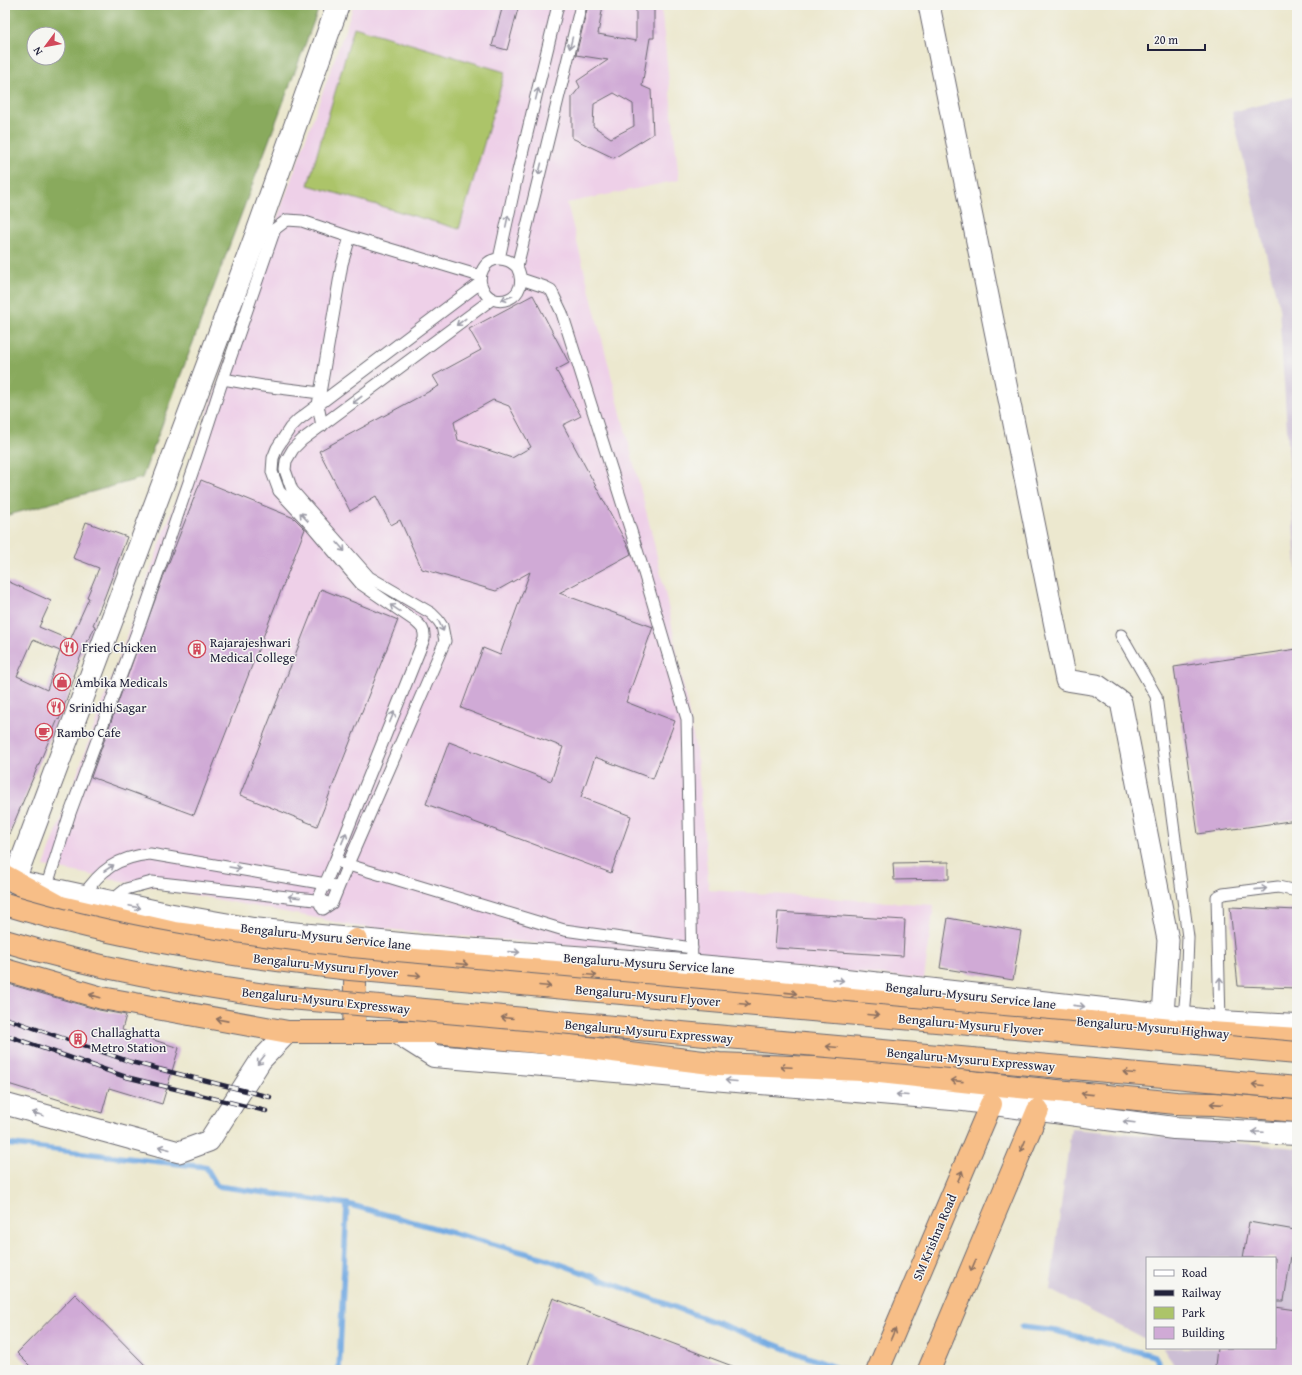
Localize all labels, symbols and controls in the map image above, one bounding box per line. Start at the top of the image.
north arrow [26,26,66,66]
scale bar [1148,26,1205,52]
text: 20 m [1154,31,1178,48]
one-way arrow [567,36,575,49]
text: N [28,43,46,59]
one-way arrow [533,88,541,101]
one-way arrow [536,162,544,175]
one-way arrow [503,214,511,227]
one-way arrow [501,295,514,302]
one-way arrow [456,318,467,326]
one-way arrow [351,396,362,404]
one-way arrow [299,512,308,522]
one-way arrow [337,542,346,552]
one-way arrow [390,604,401,612]
one-way arrow [438,620,445,632]
place label: Rajarajeshwari Medical College [210,633,295,667]
restaurant icon: Fried Chicken [59,637,79,657]
place label: Fried Chicken [82,638,157,657]
building icon: Rajarajeshwari Medical College [187,639,207,659]
shop icon: Ambika Medicals [52,672,72,692]
place label: Ambika Medicals [75,673,168,692]
restaurant icon: Srinidhi Sagar [46,697,66,717]
place label: Srinidhi Sagar [69,698,147,717]
one-way arrow [389,712,397,724]
cafe icon: Rambo Cafe [34,722,54,742]
place label: Rambo Cafe [57,723,121,742]
one-way arrow [341,833,349,845]
one-way arrow [103,864,115,872]
one-way arrow [228,864,241,872]
one-way arrow [1254,885,1267,892]
one-way arrow [288,893,301,901]
one-way arrow [128,904,141,912]
street label: Bengaluru-Mysuru Service lane [240,918,412,955]
street label: Bengaluru-Mysuru Flyover [253,948,400,983]
street label: Bengaluru-Mysuru Service lane [563,948,735,979]
one-way arrow [507,949,520,956]
one-way arrow [455,960,468,968]
one-way arrow [408,971,421,978]
one-way arrow [584,971,597,978]
one-way arrow [831,976,844,983]
street label: Bengaluru-Mysuru Service lane [885,977,1057,1014]
one-way arrow [1216,977,1224,990]
street label: Bengaluru-Mysuru Flyover [575,980,722,1011]
street label: Bengaluru-Mysuru Expressway [241,982,411,1019]
one-way arrow [538,982,551,990]
one-way arrow [784,989,797,997]
one-way arrow [89,992,102,999]
one-way arrow [737,1000,750,1007]
one-way arrow [1072,1003,1085,1010]
street label: Bengaluru-Mysuru Flyover [898,1009,1045,1040]
street label: Bengaluru-Mysuru Highway [1076,1011,1231,1044]
one-way arrow [866,1012,879,1019]
one-way arrow [501,1014,514,1022]
street label: Bengaluru-Mysuru Expressway [564,1015,734,1048]
one-way arrow [216,1016,229,1024]
place label: Challaghatta Metro Station [91,1023,167,1057]
building icon: Challaghatta Metro Station [68,1029,88,1049]
one-way arrow [826,1043,839,1051]
street label: Bengaluru-Mysuru Expressway [886,1043,1056,1076]
one-way arrow [257,1055,266,1066]
one-way arrow [780,1063,793,1070]
one-way arrow [1123,1070,1136,1077]
one-way arrow [725,1077,738,1085]
one-way arrow [951,1077,964,1084]
one-way arrow [1252,1081,1265,1089]
one-way arrow [1081,1090,1094,1098]
one-way arrow [896,1092,909,1099]
one-way arrow [1210,1101,1223,1108]
one-way arrow [32,1110,45,1117]
one-way arrow [1122,1118,1135,1126]
one-way arrow [1252,1128,1265,1136]
one-way arrow [1019,1139,1027,1151]
one-way arrow [157,1144,170,1152]
one-way arrow [957,1170,965,1182]
street label: SM Krishna Road [908,1191,961,1284]
legend [1146,1257,1276,1349]
one-way arrow [969,1259,976,1271]
text: Road [1182,1264,1208,1281]
text: Railway [1182,1284,1221,1301]
text: Park [1182,1304,1206,1321]
text: Building [1182,1324,1225,1341]
one-way arrow [890,1328,898,1340]

